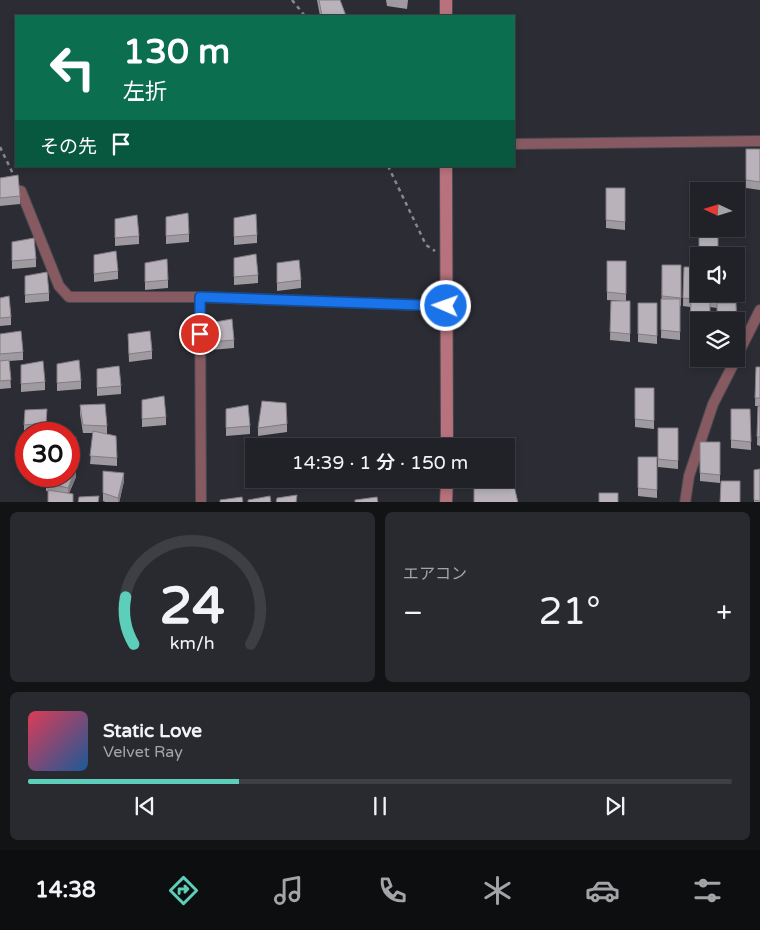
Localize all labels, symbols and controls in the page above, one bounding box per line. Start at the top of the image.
text: 130 m [123,31,230,73]
icon: left [40,35,105,100]
text: 左折 [123,79,167,105]
icon: arrive [107,130,135,158]
text: その先 [40,136,97,158]
north arrow [690,182,745,238]
map controls [690,182,745,367]
button: sound [690,247,745,302]
position arrow [419,279,471,331]
button: layers [690,312,745,367]
pin [179,313,221,355]
icon: arrive [186,320,214,348]
speed limit sign: 30 [15,422,80,487]
text: 14:39 · 1 分 · 150 m [292,452,468,474]
text: エアコン [403,564,467,584]
text: 24 [160,575,225,638]
text: 21° [539,589,601,635]
text: − [403,596,423,630]
text: + [716,596,732,630]
text: km/h [170,633,215,654]
text: Static Love [103,720,202,742]
text: Velvet Ray [103,742,183,762]
icon: previous [131,792,159,820]
icon: pause [366,792,394,820]
icon: next [601,792,629,820]
icon: directions [166,873,201,908]
icon: music [271,873,306,908]
icon: phone [375,873,410,908]
icon: climate [480,873,515,908]
icon: car [585,873,620,908]
icon: filters [690,873,725,908]
text: 14:38 [35,877,96,903]

